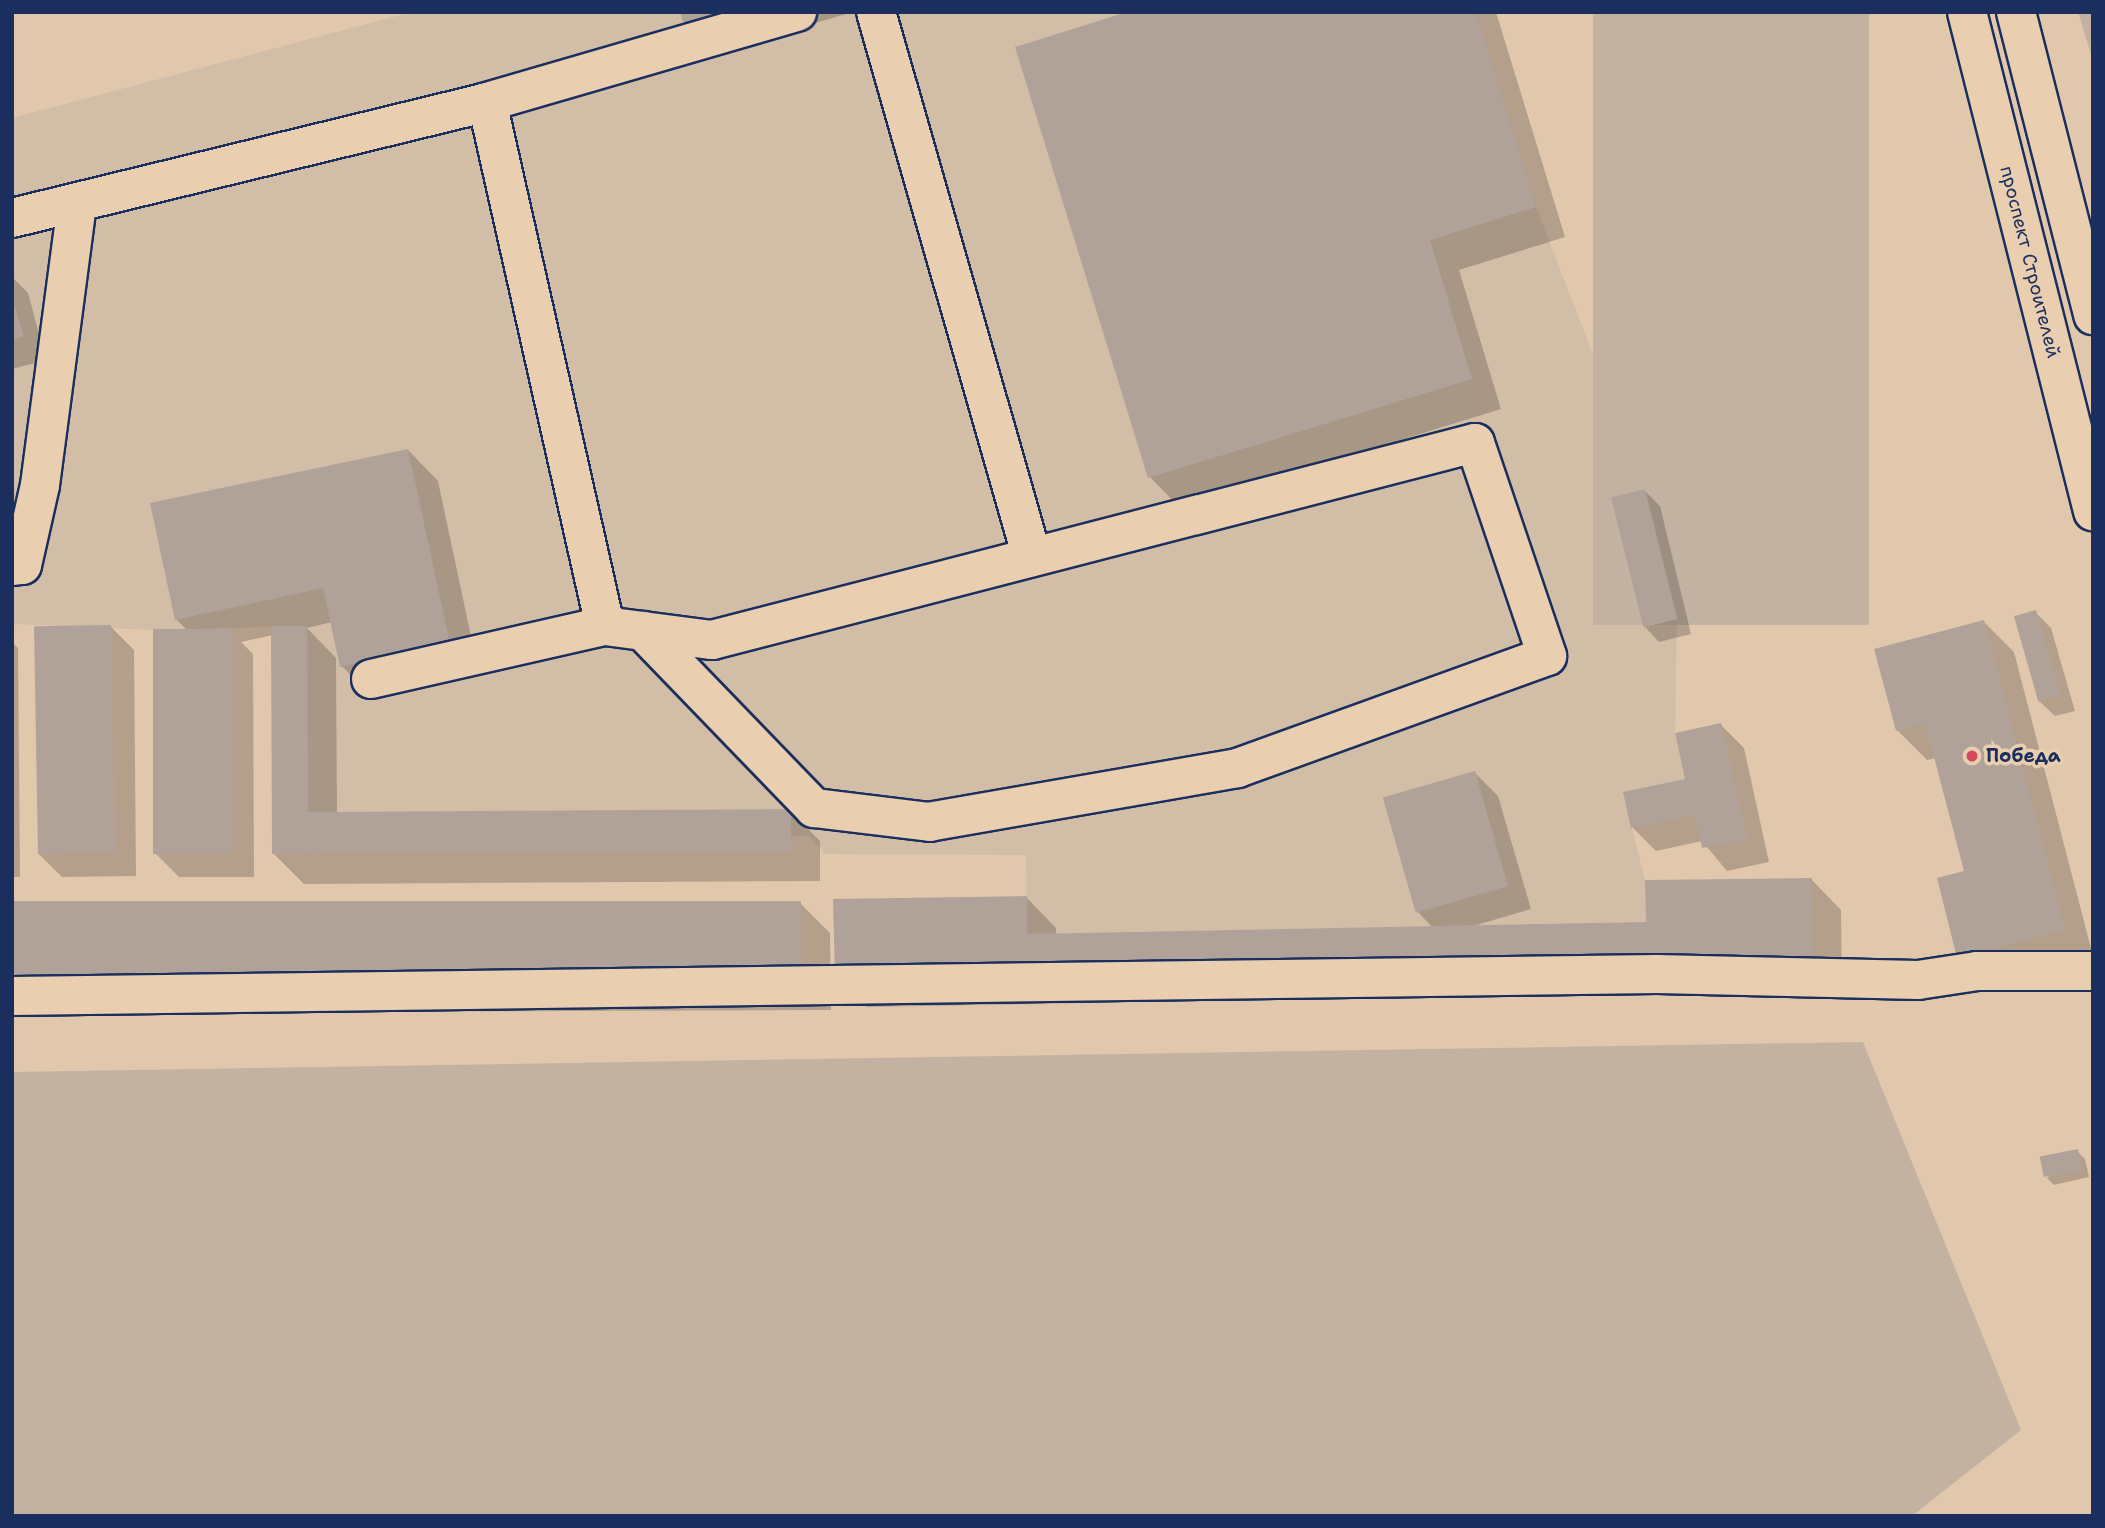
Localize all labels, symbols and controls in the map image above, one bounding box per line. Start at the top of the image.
street label: проспект Строителей [1995,164,2065,360]
place label: Победа [1986,745,2061,767]
marker: Победа [1964,748,1980,764]

